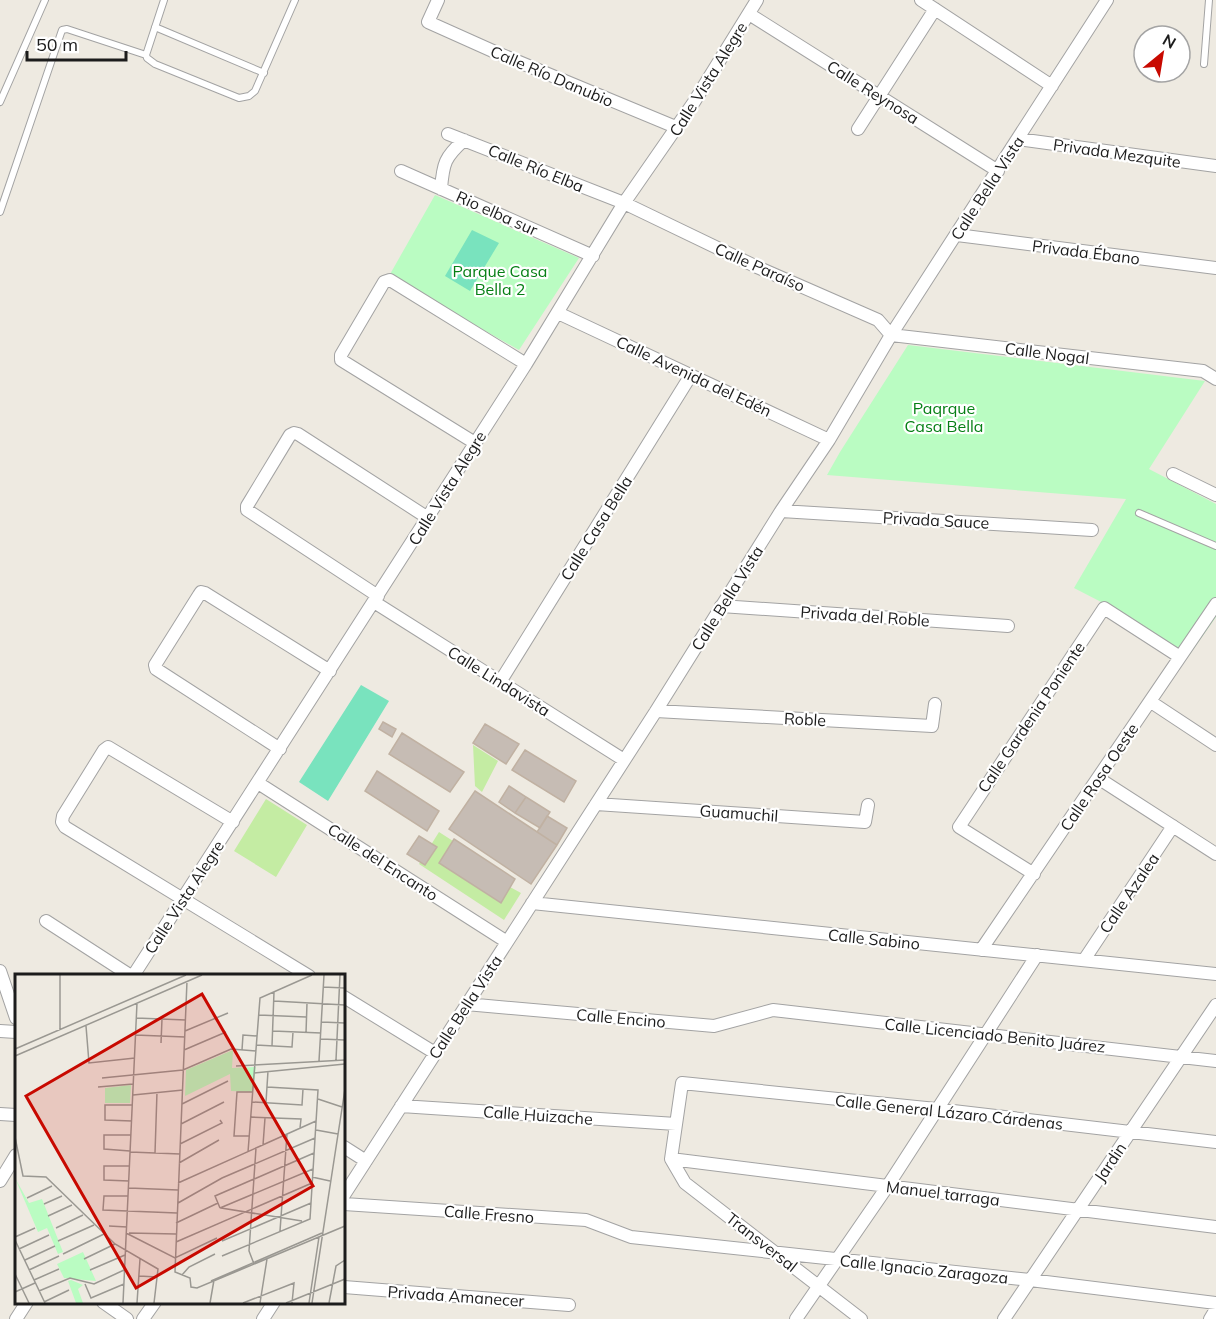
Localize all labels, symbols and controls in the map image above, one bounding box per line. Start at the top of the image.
street label: Calle Vista Alegre [665,18,751,140]
scale bar [27,24,126,62]
north arrow [1132,24,1192,84]
text: N [1159,29,1180,53]
text: 50 m [36,33,78,56]
street label: Calle Río Danubio [487,41,617,111]
street label: Calle Reynosa [823,56,923,128]
street label: Calle Bella Vista [946,132,1028,244]
street label: Privada Mezquite [1052,134,1182,172]
street label: Calle Río Elba [485,140,587,196]
street label: Rio elba sur [453,186,541,240]
street label: Privada Ébano [1031,235,1141,269]
street label: Calle Paraíso [712,238,808,296]
park label: Parque Casa Bella 2 [453,261,547,299]
street label: Calle Avenida del Edén [613,331,775,421]
street label: Calle Nogal [1004,338,1090,368]
park label: Paqrque Casa Bella [905,398,983,436]
street label: Calle Vista Alegre [404,427,490,549]
street label: Calle Casa Bella [556,472,636,584]
street label: Privada Sauce [882,507,990,533]
street label: Calle Bella Vista [687,542,767,654]
street label: Privada del Roble [800,602,930,630]
street label: Calle Gardenia Poniente [973,638,1089,796]
street label: Calle Lindavista [444,641,554,721]
street label: Roble [783,708,827,730]
street label: Calle Rosa Oeste [1056,719,1142,835]
street label: Guamuchil [699,800,779,826]
street label: Calle del Encanto [324,819,442,905]
street label: Calle Vista Alegre [140,836,228,958]
street label: Calle Azalea [1095,849,1163,937]
street label: Calle Sabino [827,924,921,954]
street label: Calle Bella Vista [424,951,506,1063]
inset map [15,974,345,1304]
street label: Calle Encino [575,1004,667,1032]
street label: Calle Licenciado Benito Juárez [884,1013,1106,1057]
street label: Calle General Lázaro Cárdenas [834,1090,1064,1134]
street label: Calle Huizache [482,1101,594,1129]
street label: Jardin [1090,1138,1130,1186]
street label: Manuel tarraga [885,1176,1001,1210]
street label: Calle Fresno [443,1201,535,1227]
street label: Transversal [722,1208,802,1276]
street label: Calle Ignacio Zaragoza [839,1250,1009,1288]
street label: Privada Amanecer [387,1281,525,1311]

